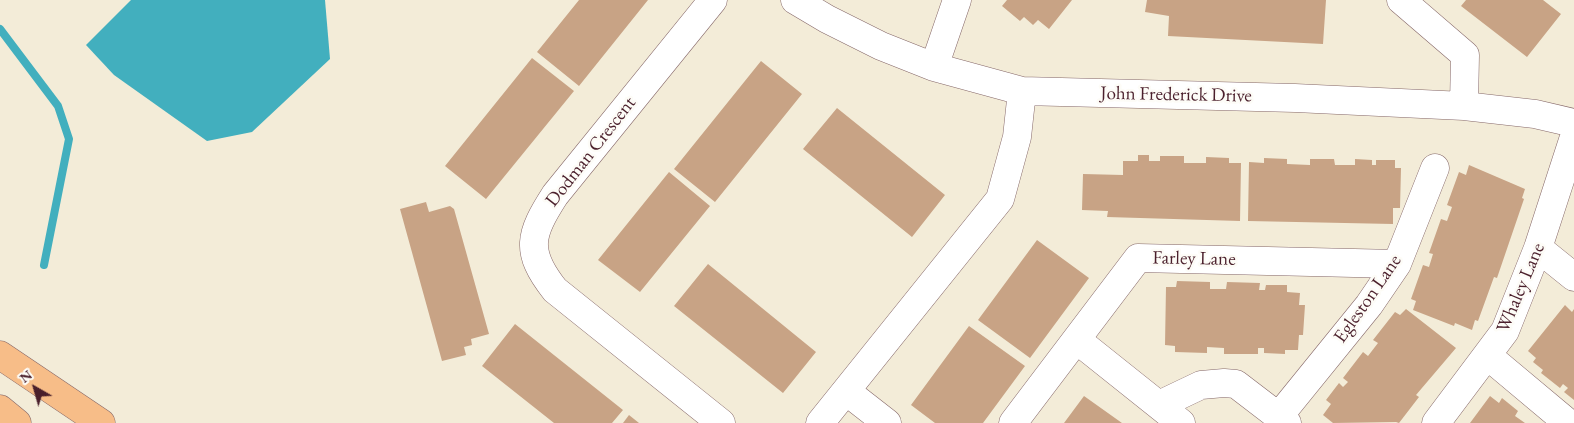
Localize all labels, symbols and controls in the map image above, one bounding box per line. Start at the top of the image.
street label: John Frederick Drive [1100,82,1252,108]
street label: Dodman Crescent [541,92,641,212]
street label: Whaley Lane [1492,240,1550,336]
street label: Farley Lane [1152,247,1236,271]
street label: Egleston Lane [1329,251,1407,347]
north arrow [10,363,60,413]
text: N [16,366,36,387]

